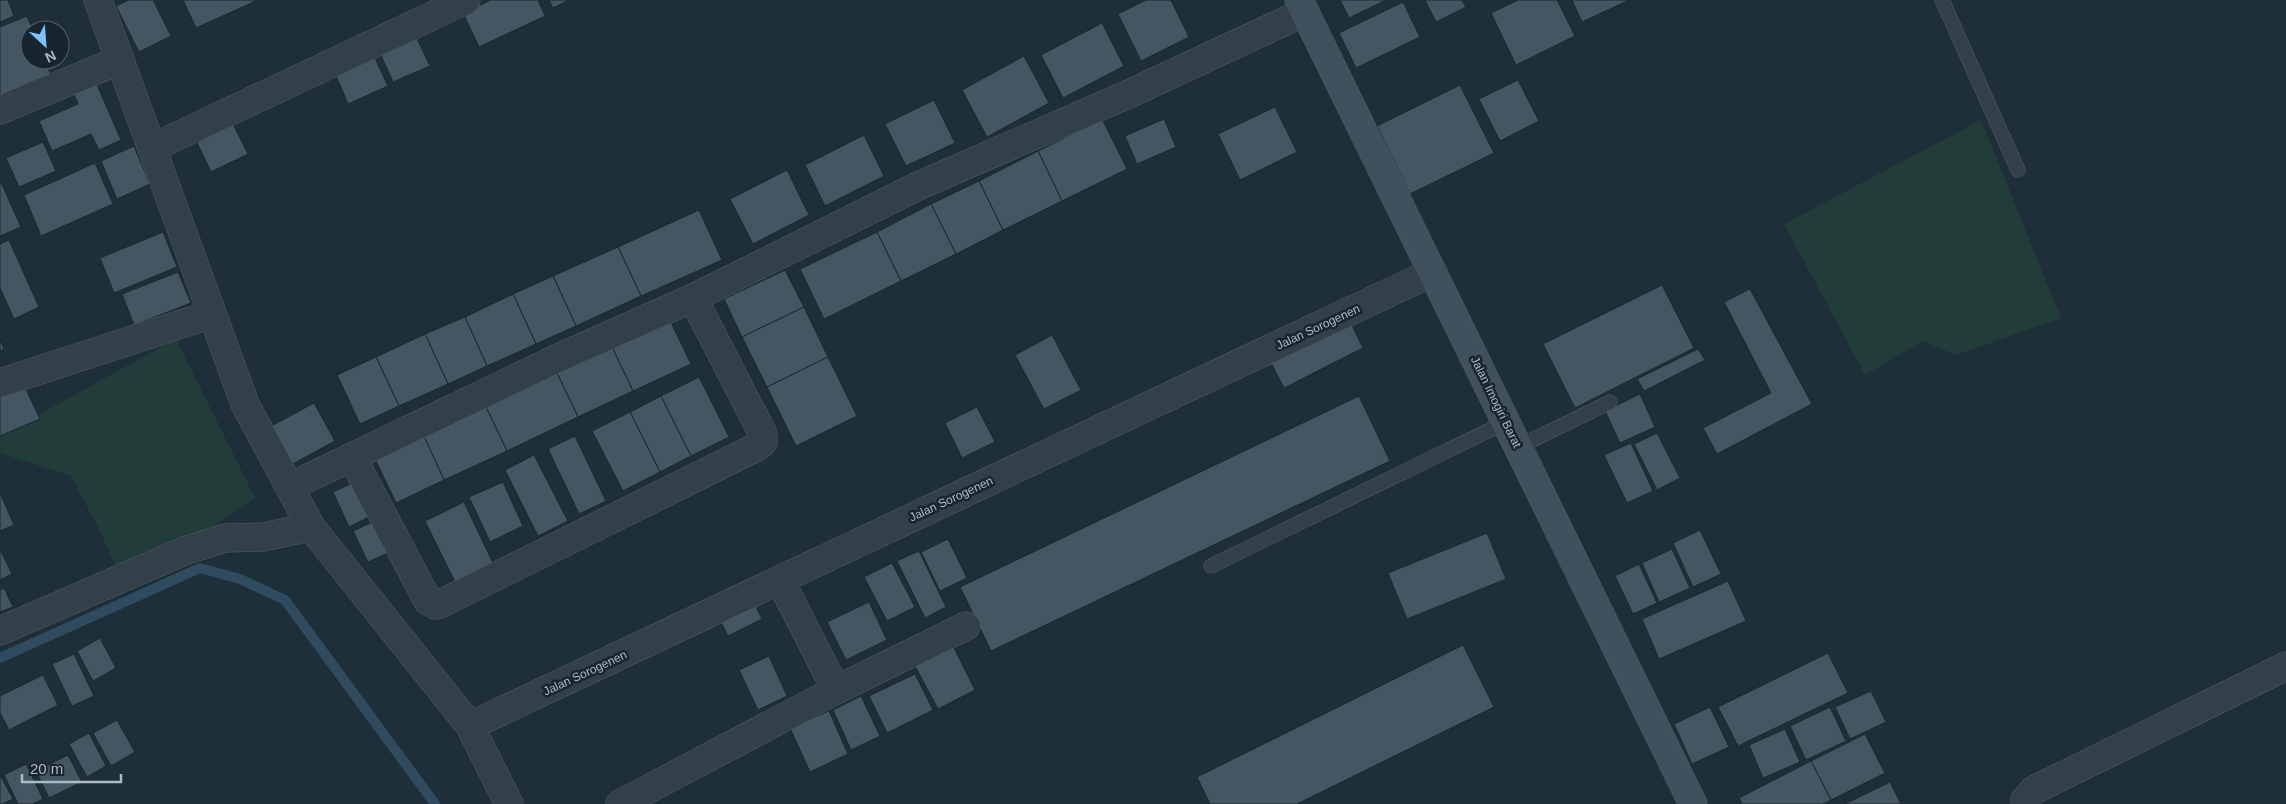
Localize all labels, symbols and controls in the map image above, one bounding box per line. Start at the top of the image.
north arrow [20,20,70,70]
text: N [43,47,59,66]
street label: Jalan Sorogenen [1274,301,1362,353]
street label: Jalan Imogiri Barat [1468,354,1525,451]
street label: Jalan Sorogenen [907,473,995,525]
street label: Jalan Sorogenen [541,647,629,699]
scale bar [22,752,121,784]
text: 20 m [30,760,63,777]

